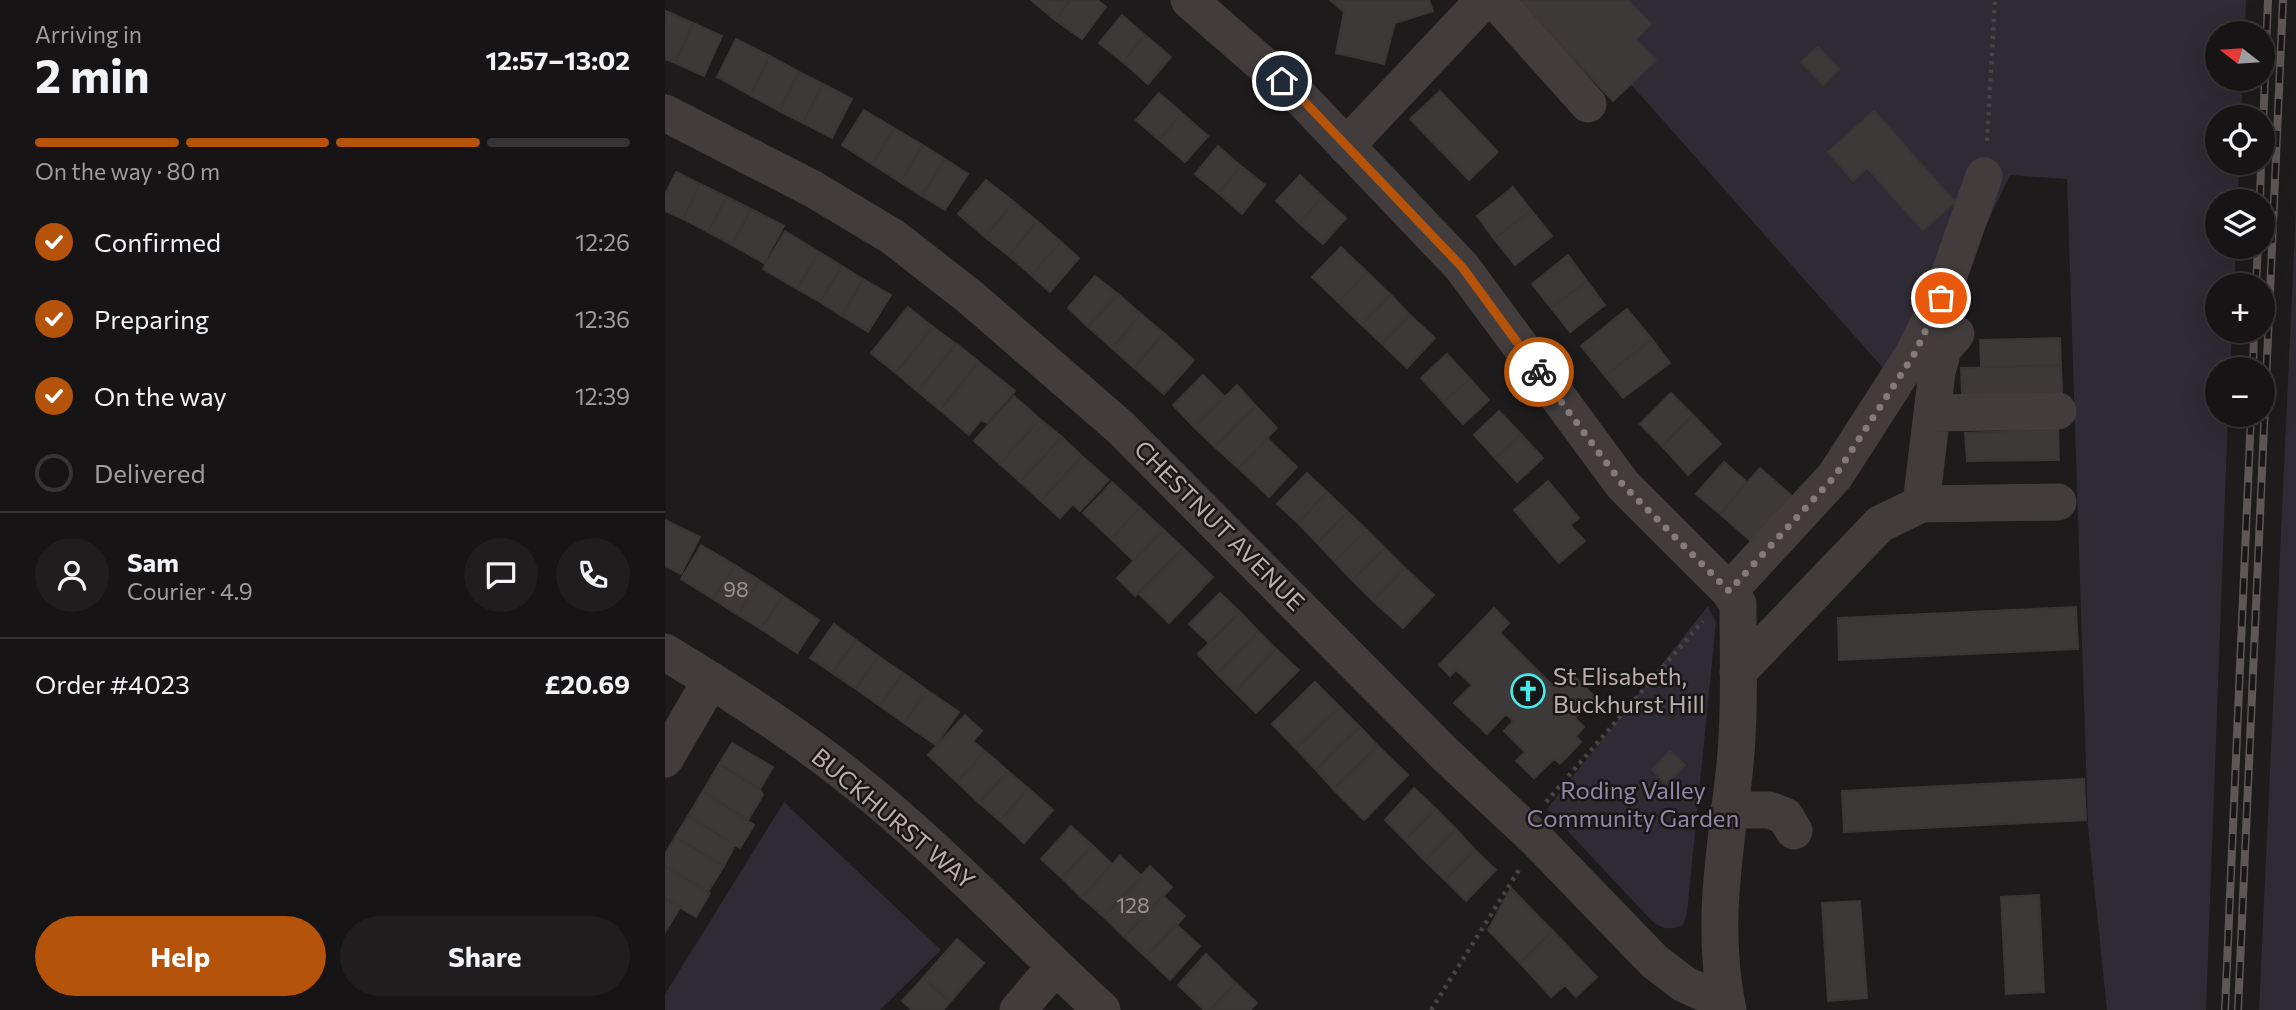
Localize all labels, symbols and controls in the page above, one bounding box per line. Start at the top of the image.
text: Arriving in [35,20,142,48]
north arrow [2205,21,2275,91]
map controls [2205,21,2275,427]
text: 12:57–13:02 [485,44,630,75]
text: 2 min [35,46,150,102]
pin [1252,51,1312,111]
icon: home [1263,62,1301,100]
button: locate [2205,105,2275,175]
text: On the way · 80 m [35,157,220,185]
button: layers [2205,189,2275,259]
icon: check [35,223,73,261]
text: Confirmed [94,226,221,257]
text: 12:26 [575,228,630,256]
pin [1911,268,1971,328]
button: + [2205,273,2275,343]
icon: bag [1922,279,1960,317]
icon: check [35,300,73,338]
text: Preparing [94,303,209,334]
text: 12:36 [575,305,630,333]
courier [1504,337,1574,407]
icon: bike [1520,353,1558,391]
button: − [2205,357,2275,427]
icon: check [35,377,73,415]
text: On the way [94,380,227,411]
text: 12:39 [575,382,630,410]
street label: CHESTNUT AVENUE [1129,434,1311,616]
text: Delivered [94,457,205,488]
button: person [35,538,109,612]
button: chat [464,538,538,612]
button: phone [556,538,630,612]
text: Sam [127,546,179,577]
house number: 98 [723,576,749,601]
text: Courier · 4.9 [127,577,253,605]
place label: St Elisabeth, Buckhurst Hill [1553,661,1705,718]
text: Order #4023 [35,668,190,699]
text: £20.69 [544,668,630,699]
church icon: St Elisabeth, Buckhurst Hill [1509,672,1547,710]
street label: BUCKHURST WAY [807,741,982,895]
park label: Roding Valley Community Garden [1527,775,1739,832]
house number: 128 [1116,892,1150,917]
button: Help [35,916,326,996]
button: Share [340,916,630,996]

